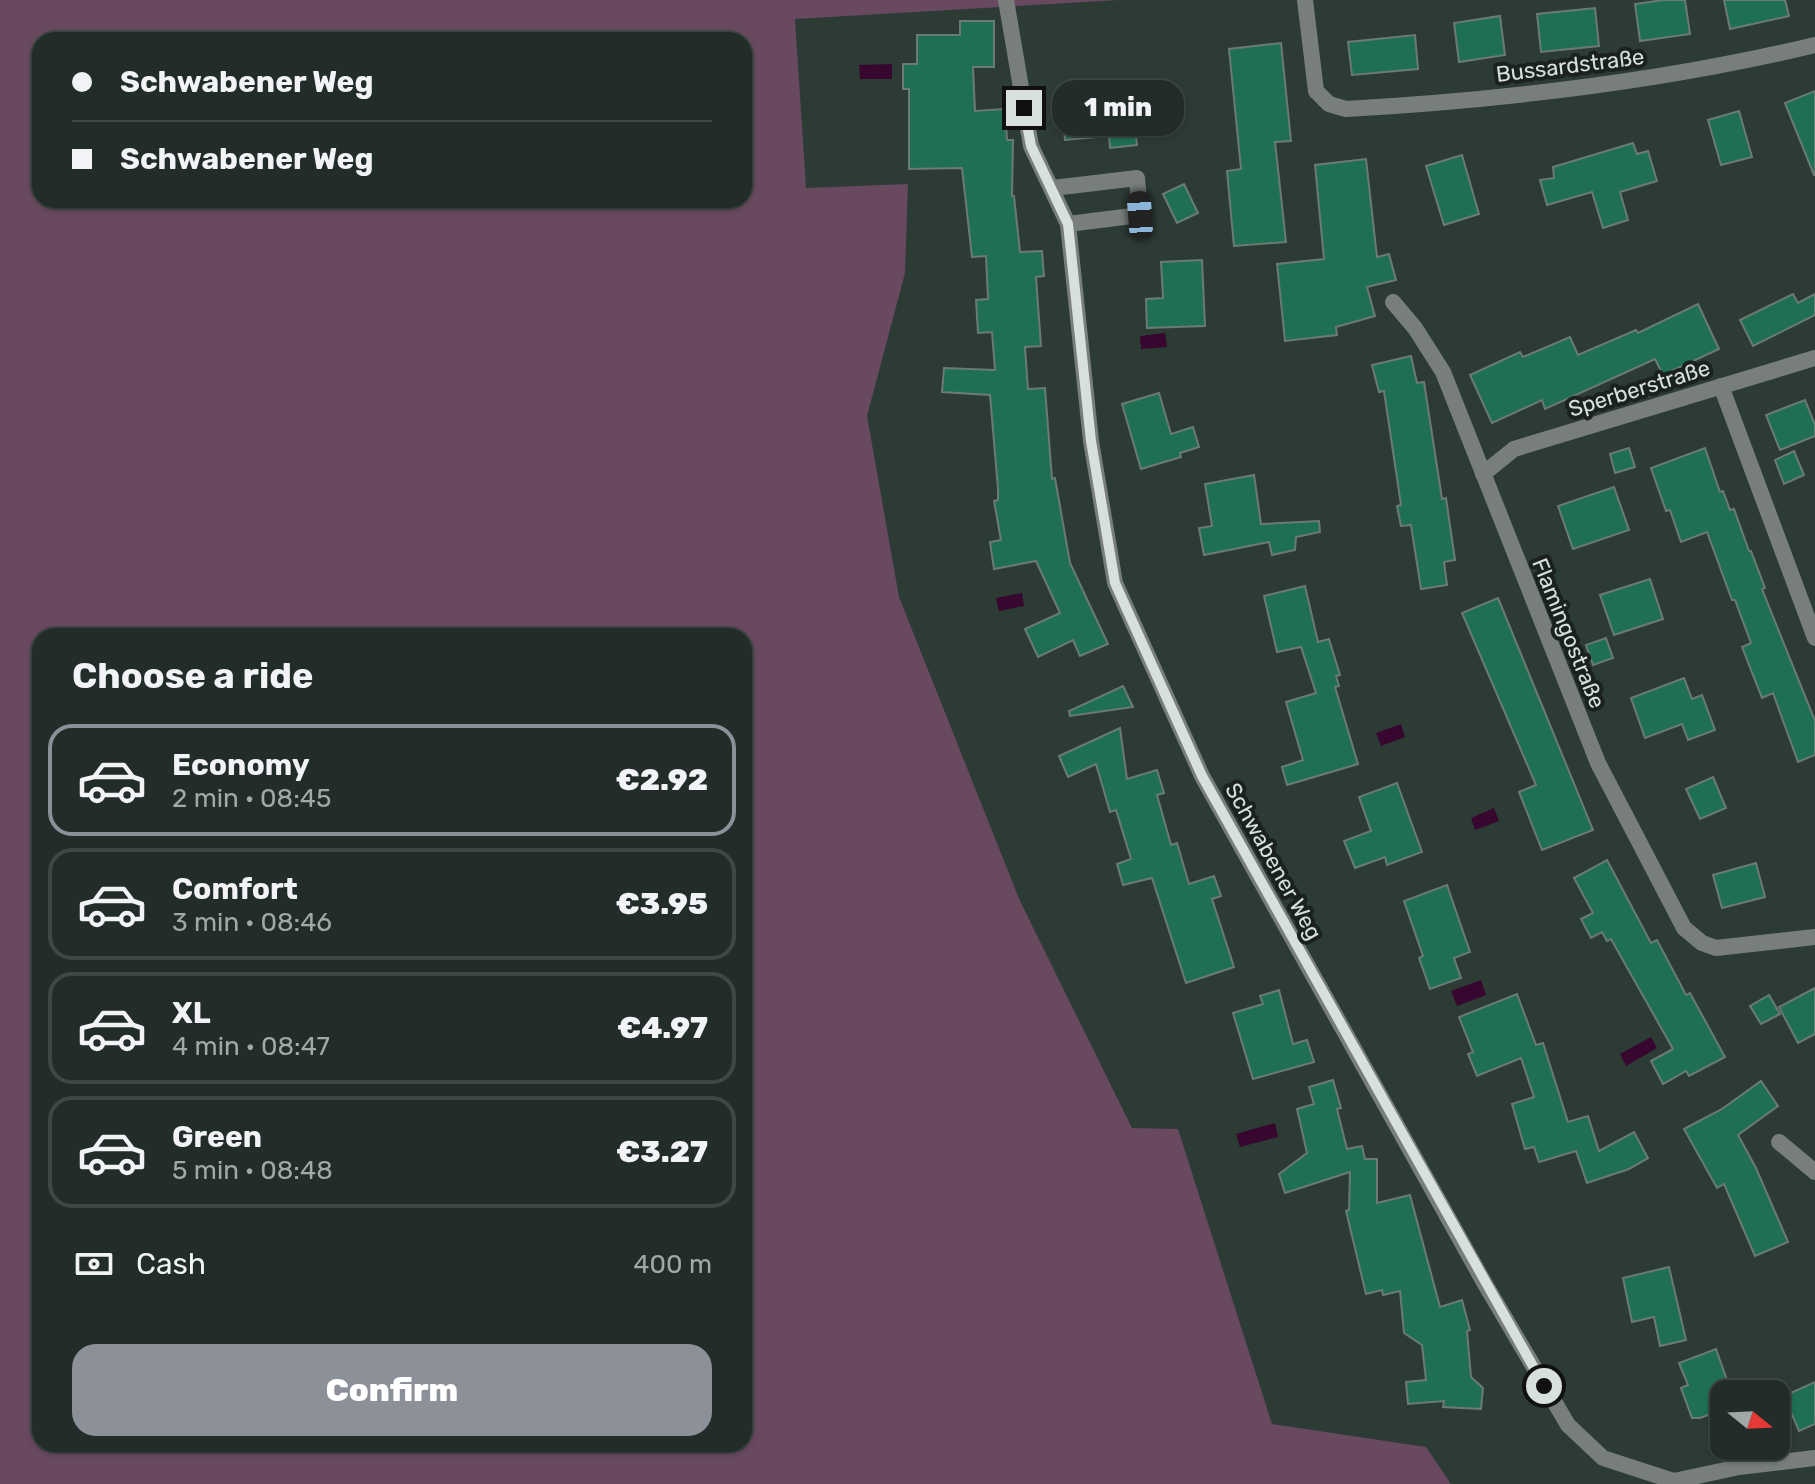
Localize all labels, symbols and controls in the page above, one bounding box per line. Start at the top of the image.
street label: Bussardstraße [1494,43,1646,88]
text: Schwabener Weg [120,64,373,100]
callout: 1 min [1052,80,1184,136]
route end [1006,90,1042,126]
text: 1 min [1084,92,1152,123]
text: Schwabener Weg [120,141,373,177]
car [1126,190,1154,240]
street label: Sperberstraße [1565,354,1713,423]
street label: Flamingostraße [1526,554,1611,712]
text: Choose a ride [72,654,313,697]
icon: car [76,744,148,816]
text: Economy [172,747,310,783]
text: €2.92 [616,762,708,798]
street label: Schwabener Weg [1219,778,1328,944]
text: 2 min · 08:45 [172,783,331,814]
icon: car [76,868,148,940]
text: Comfort [172,871,298,907]
text: €3.95 [616,886,708,922]
text: 3 min · 08:46 [172,907,332,938]
icon: car [76,992,148,1064]
text: XL [172,995,211,1031]
text: €4.97 [617,1010,708,1046]
text: 4 min · 08:47 [172,1031,330,1062]
icon: car [76,1116,148,1188]
text: Green [172,1119,262,1155]
text: €3.27 [616,1134,708,1170]
text: 5 min · 08:48 [172,1155,333,1186]
icon: cash [72,1242,116,1286]
text: Cash [136,1246,206,1282]
text: 400 m [633,1249,712,1280]
button: Confirm [72,1344,712,1436]
route start [1526,1368,1562,1404]
north arrow [1710,1380,1790,1460]
map controls [1710,1380,1790,1460]

